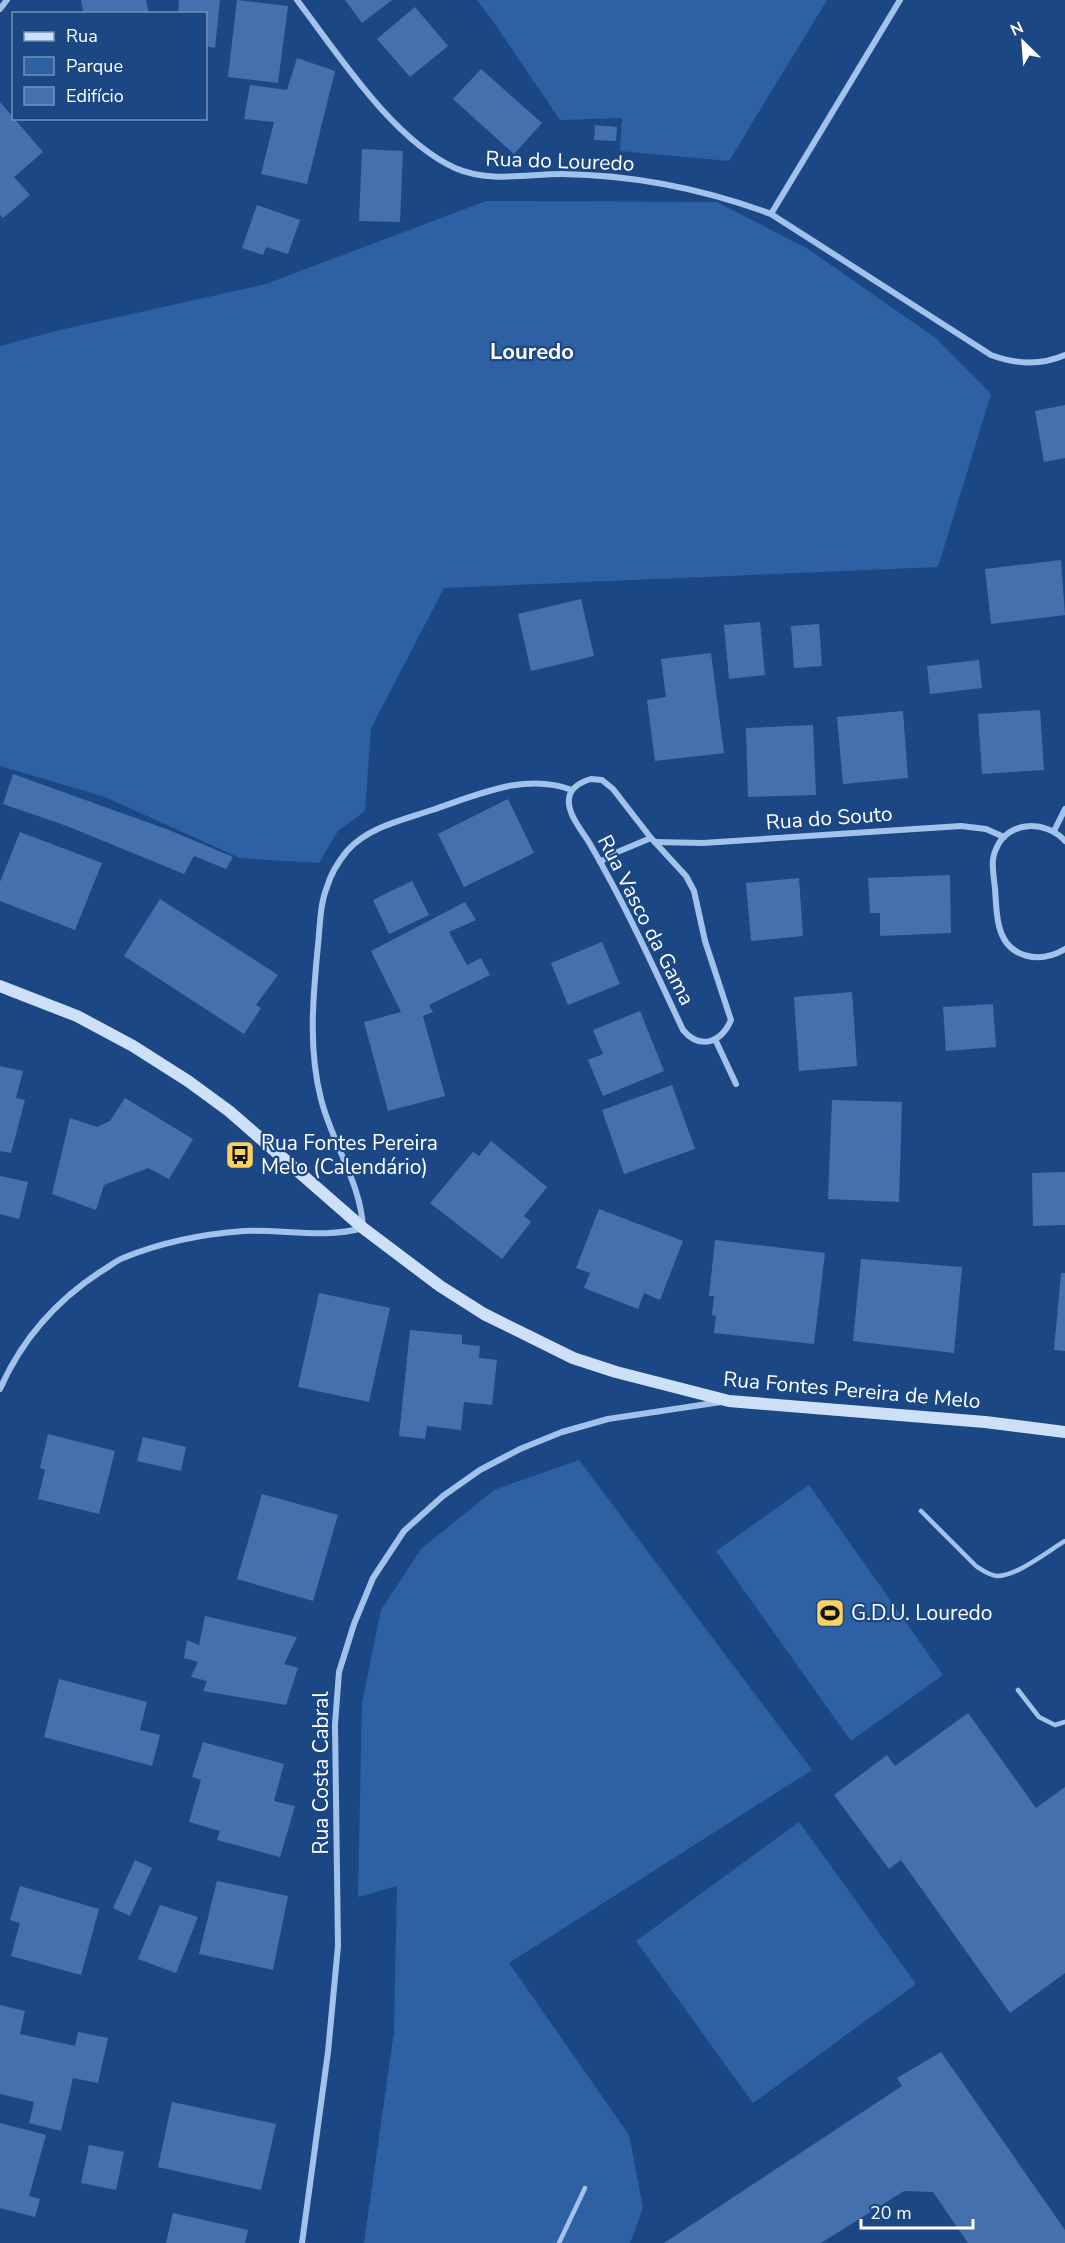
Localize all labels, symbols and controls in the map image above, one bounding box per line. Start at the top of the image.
legend [12,12,207,120]
north arrow [993,12,1053,72]
text: N [1007,17,1027,42]
text: Rua [66,24,98,48]
text: Parque [66,54,123,78]
text: Edifício [66,84,124,108]
street label: Rua do Louredo [485,144,635,178]
district label: Louredo [490,337,574,367]
street label: Rua do Souto [765,800,893,836]
street label: Rua Vasco da Gama [591,830,701,1010]
place label: Rua Fontes Pereira Melo (Calendário) [261,1129,438,1181]
bus stop icon: Rua Fontes Pereira Melo (Calendário) [224,1139,256,1171]
street label: Rua Fontes Pereira de Melo [722,1365,982,1415]
sports icon: G.D.U. Louredo [814,1597,846,1629]
place label: G.D.U. Louredo [851,1599,993,1627]
street label: Rua Costa Cabral [307,1691,335,1855]
scale bar [861,2192,974,2230]
text: 20 m [870,2201,912,2225]

